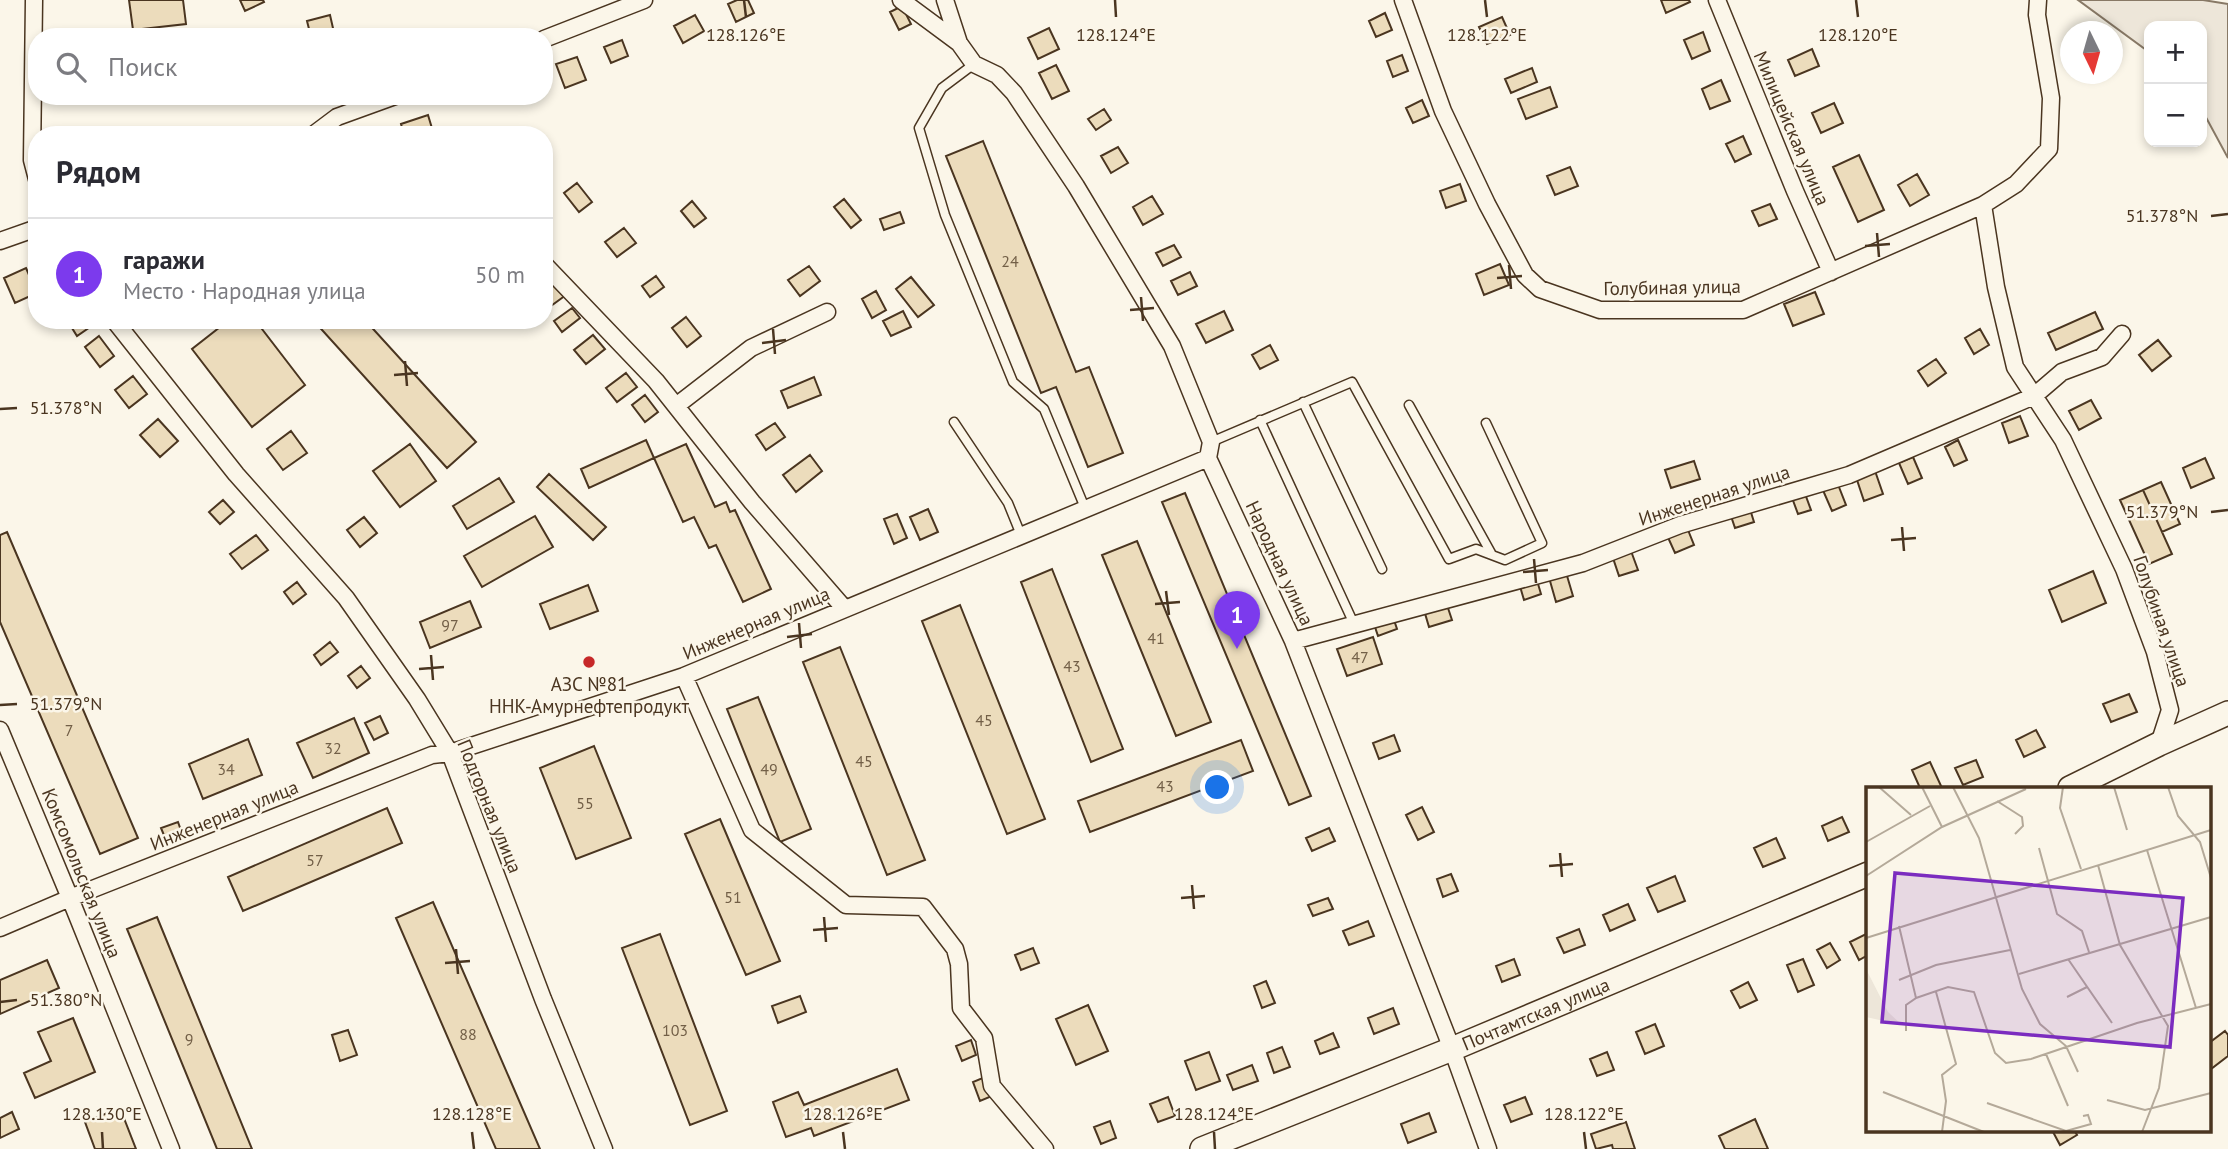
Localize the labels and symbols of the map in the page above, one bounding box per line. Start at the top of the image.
north arrow [2060,21,2123,84]
text: 128.126°E [706,23,786,46]
text: 128.124°E [1076,23,1156,46]
text: 128.122°E [1447,23,1527,46]
text: 128.120°E [1818,23,1898,46]
street label: Милицейская улица [1749,47,1835,209]
text: 51.378°N [2126,204,2198,227]
house number: 24 [1001,251,1019,271]
street label: Голубиная улица [1603,274,1741,300]
text: 51.378°N [30,396,102,419]
street label: Инженерная улица [1635,459,1793,531]
street label: Народная улица [1241,497,1319,629]
text: 51.379°N [2126,500,2198,523]
street label: Голубиная улица [2128,552,2196,690]
street label: Инженерная улица [679,581,833,665]
pin: 1 [1214,591,1260,649]
house number: 97 [441,615,459,635]
house number: 41 [1147,628,1165,648]
house number: 47 [1351,647,1369,667]
marker: АЗС №81 ННК-Амурнефтепродукт [581,654,597,670]
house number: 43 [1063,656,1081,676]
place label: АЗС №81 ННК-Амурнефтепродукт [489,672,690,718]
text: 51.379°N [30,692,102,715]
house number: 45 [975,710,993,730]
house number: 7 [65,720,73,740]
street label: Подгорная улица [452,736,528,876]
house number: 32 [324,738,342,758]
house number: 45 [855,751,873,771]
house number: 34 [217,759,235,779]
house number: 49 [760,759,778,779]
your location [1200,770,1234,804]
street label: Инженерная улица [146,774,302,856]
house number: 43 [1156,776,1174,796]
street label: Комсомольская улица [37,785,127,961]
inset map [1866,787,2210,1132]
house number: 55 [576,793,594,813]
house number: 57 [306,850,324,870]
house number: 51 [724,887,742,907]
street label: Почтамтская улица [1458,972,1613,1056]
text: 51.380°N [30,988,102,1011]
house number: 103 [662,1020,688,1040]
house number: 88 [459,1024,477,1044]
house number: 9 [185,1029,193,1049]
text: 128.130°E [62,1102,142,1125]
text: 128.128°E [432,1102,512,1125]
text: 128.126°E [803,1102,883,1125]
text: 128.124°E [1174,1102,1254,1125]
text: 128.122°E [1544,1102,1624,1125]

